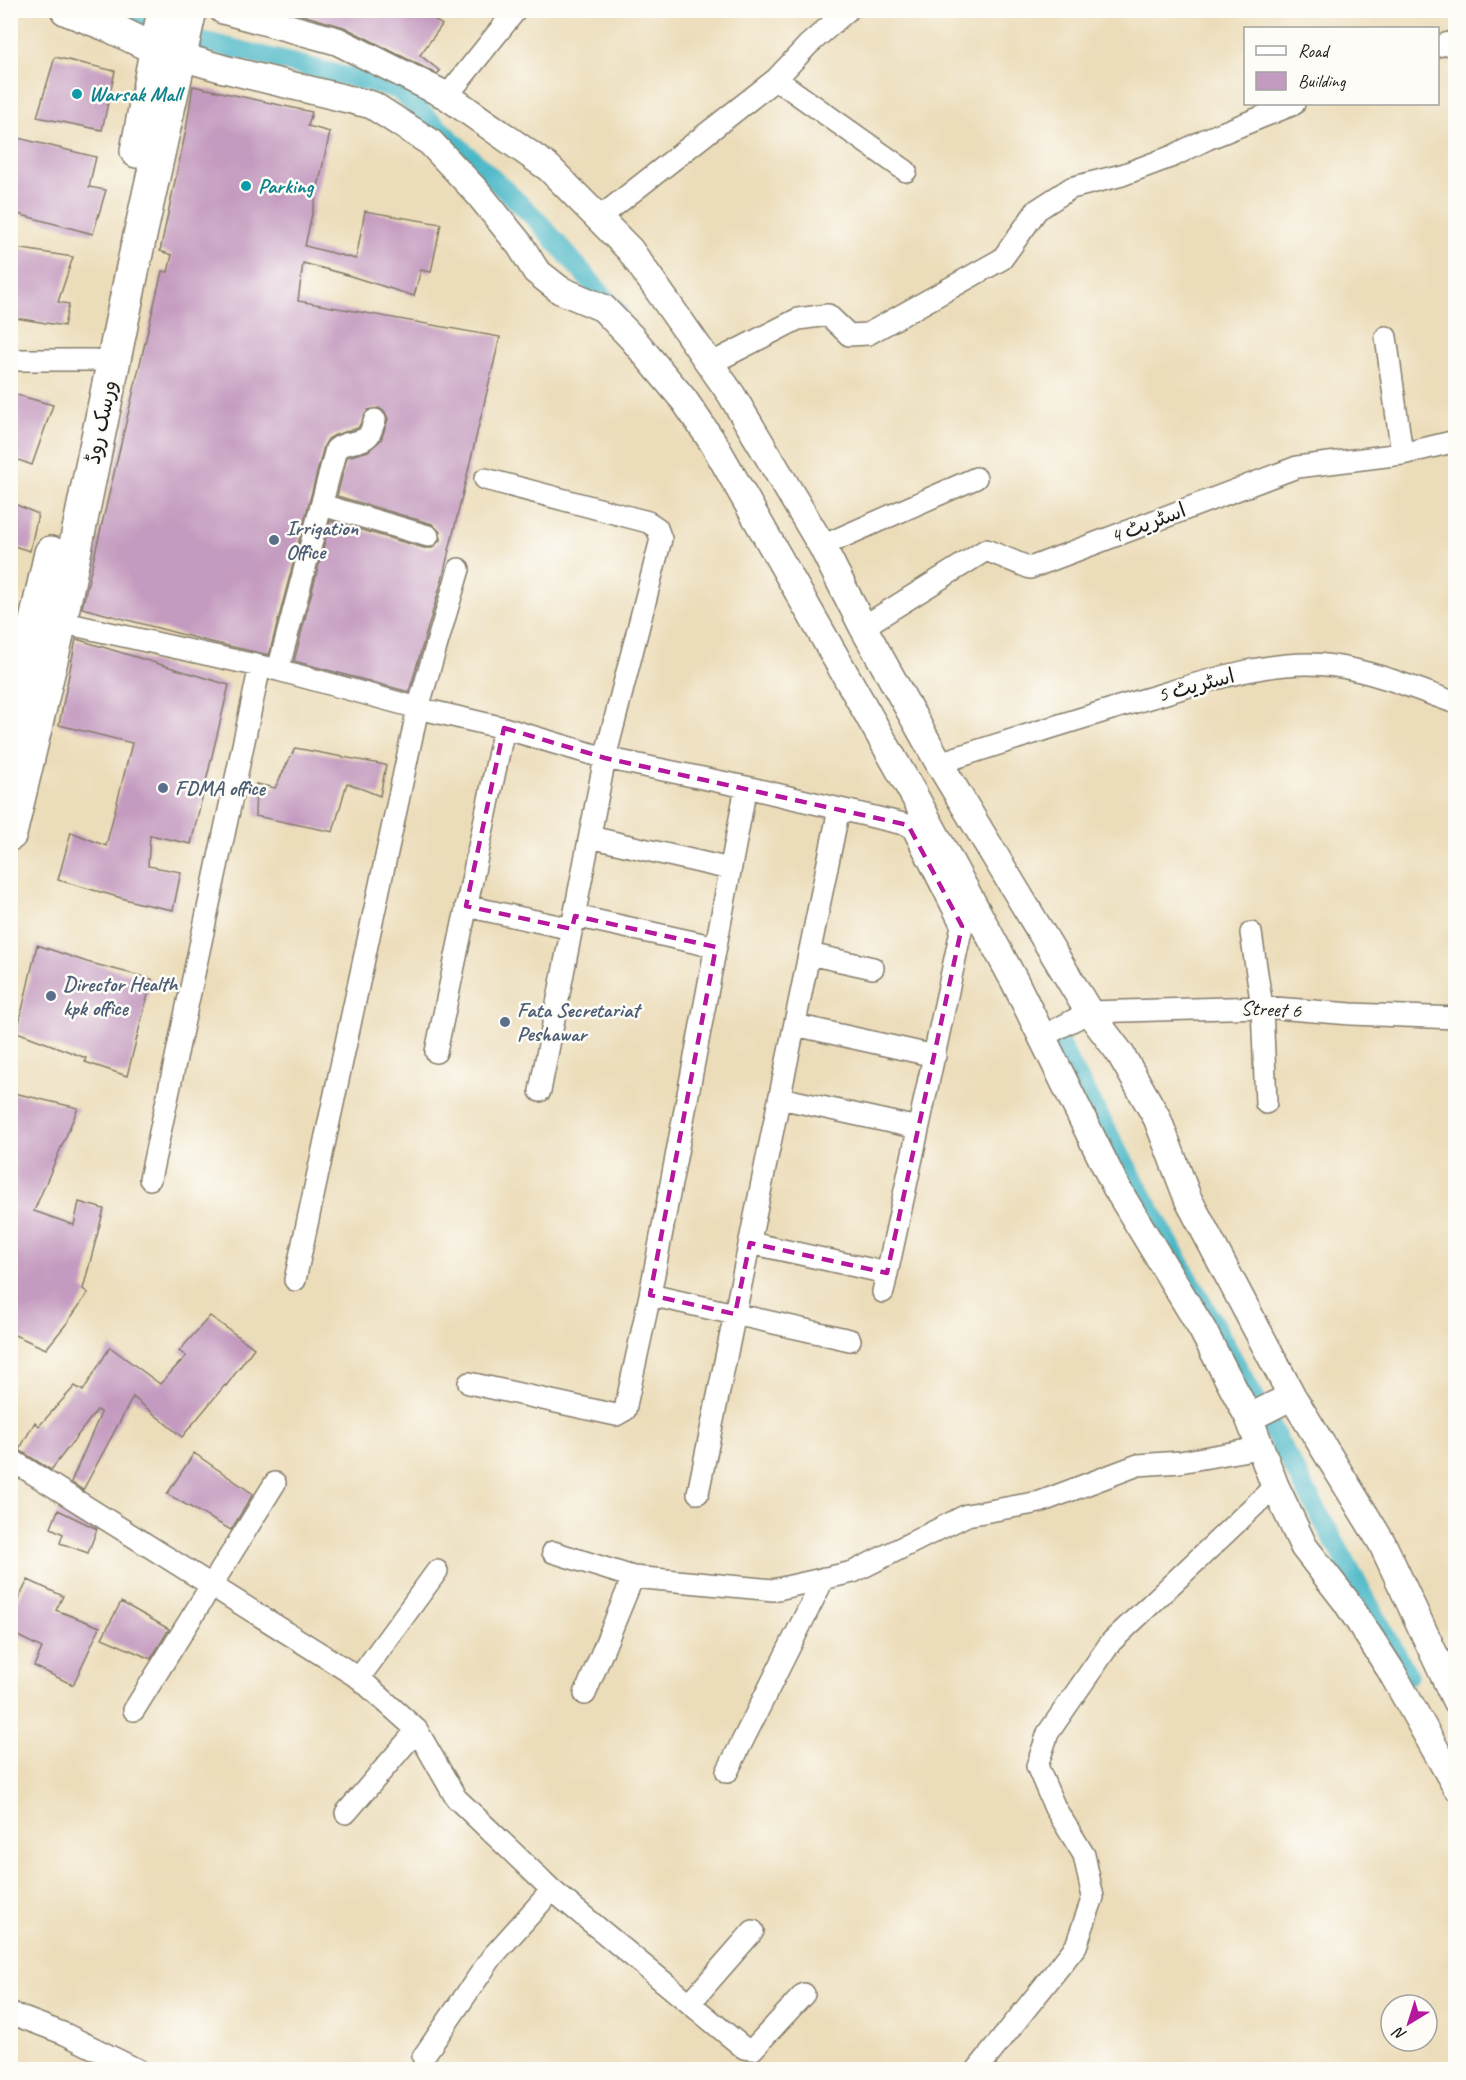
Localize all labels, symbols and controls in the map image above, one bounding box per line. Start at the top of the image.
legend [1244,27,1439,105]
text: Road [1298,40,1331,62]
text: Building [1298,70,1347,92]
place label: Warsak Mall [89,81,186,107]
marker: Warsak Mall [70,87,84,101]
place label: Parking [258,173,315,199]
marker: Parking [239,179,253,193]
street label: ورسک روڈ [79,378,123,466]
street label: اسٹریٹ 4 [1107,497,1189,549]
place label: Irrigation Office [286,515,359,565]
marker: Irrigation Office [267,533,281,547]
street label: اسٹریٹ 5 [1155,662,1237,708]
place label: FDMA office [175,775,267,801]
marker: FDMA office [156,781,170,795]
place label: Director Health kpk office [63,971,178,1021]
marker: Director Health kpk office [44,989,58,1003]
street label: Street 6 [1240,994,1302,1024]
place label: Fata Secretariat Peshawar [517,997,642,1047]
marker: Fata Secretariat Peshawar [498,1015,512,1029]
north arrow [1379,1993,1439,2053]
text: N [1388,2021,1410,2045]

